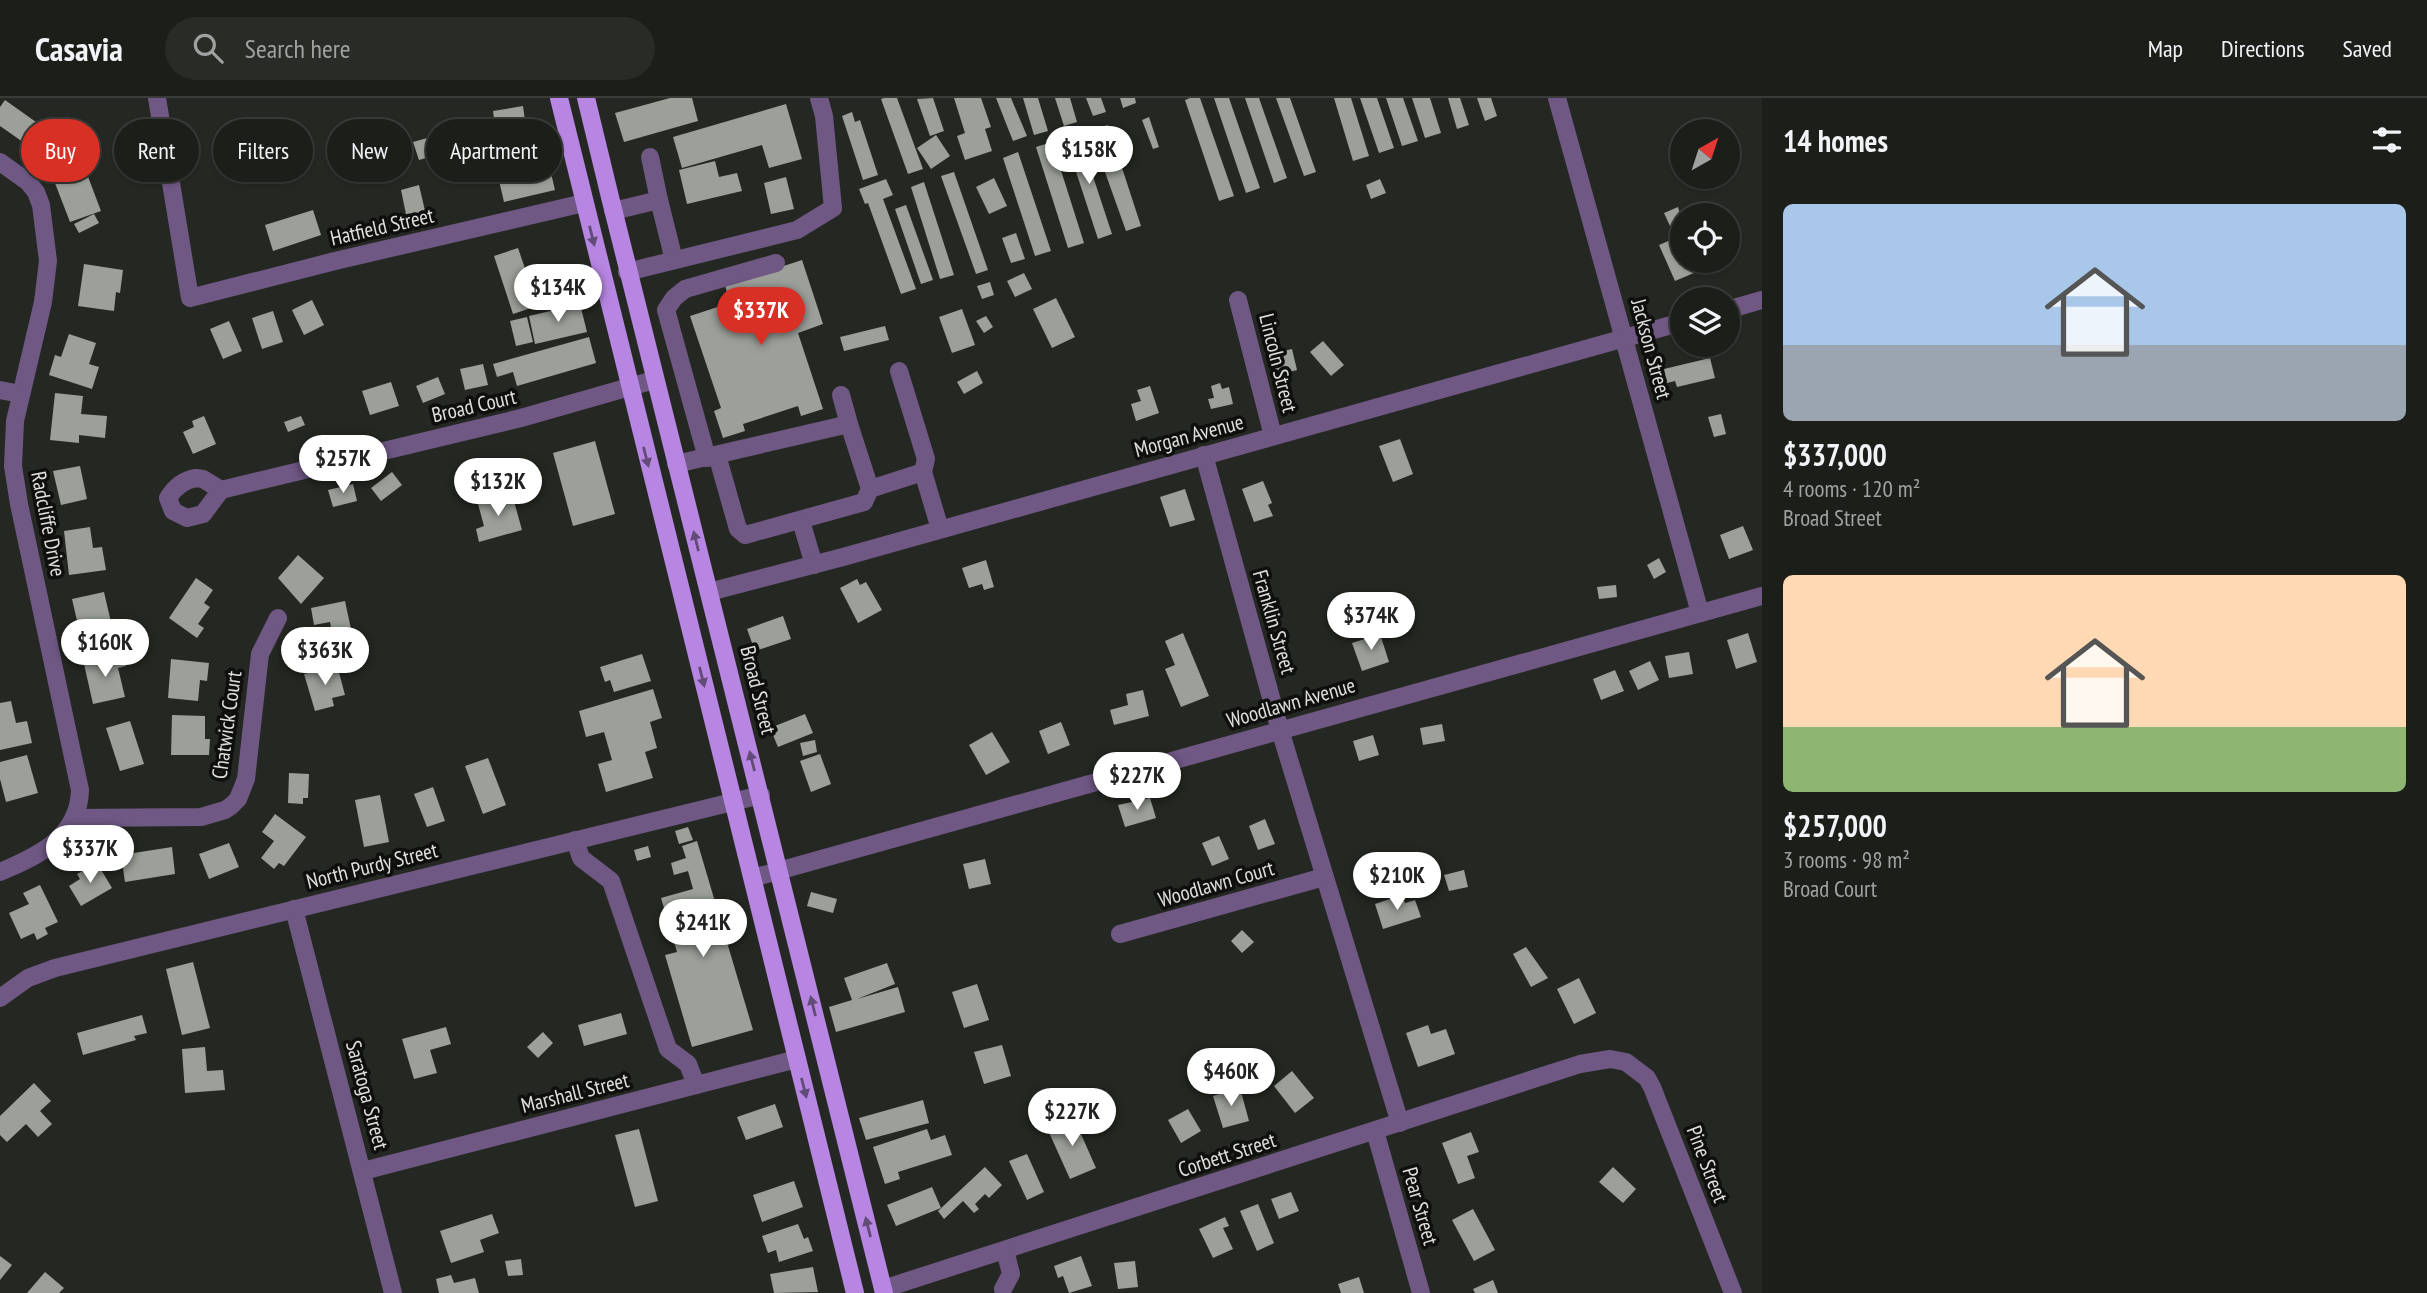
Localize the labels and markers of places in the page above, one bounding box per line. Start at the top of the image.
pin: $158K [1040,126,1138,186]
pin: $134K [509,264,607,324]
pin: $337K [712,288,810,347]
pin: $257K [294,436,392,495]
pin: $132K [449,458,547,518]
pin: $374K [1322,592,1420,652]
pin: $160K [56,620,154,679]
pin: $363K [276,628,374,687]
pin: $227K [1088,752,1186,812]
pin: $337K [41,826,139,885]
pin: $210K [1348,852,1446,912]
pin: $241K [654,900,752,959]
pin: $460K [1182,1048,1280,1108]
pin: $227K [1023,1088,1121,1148]

